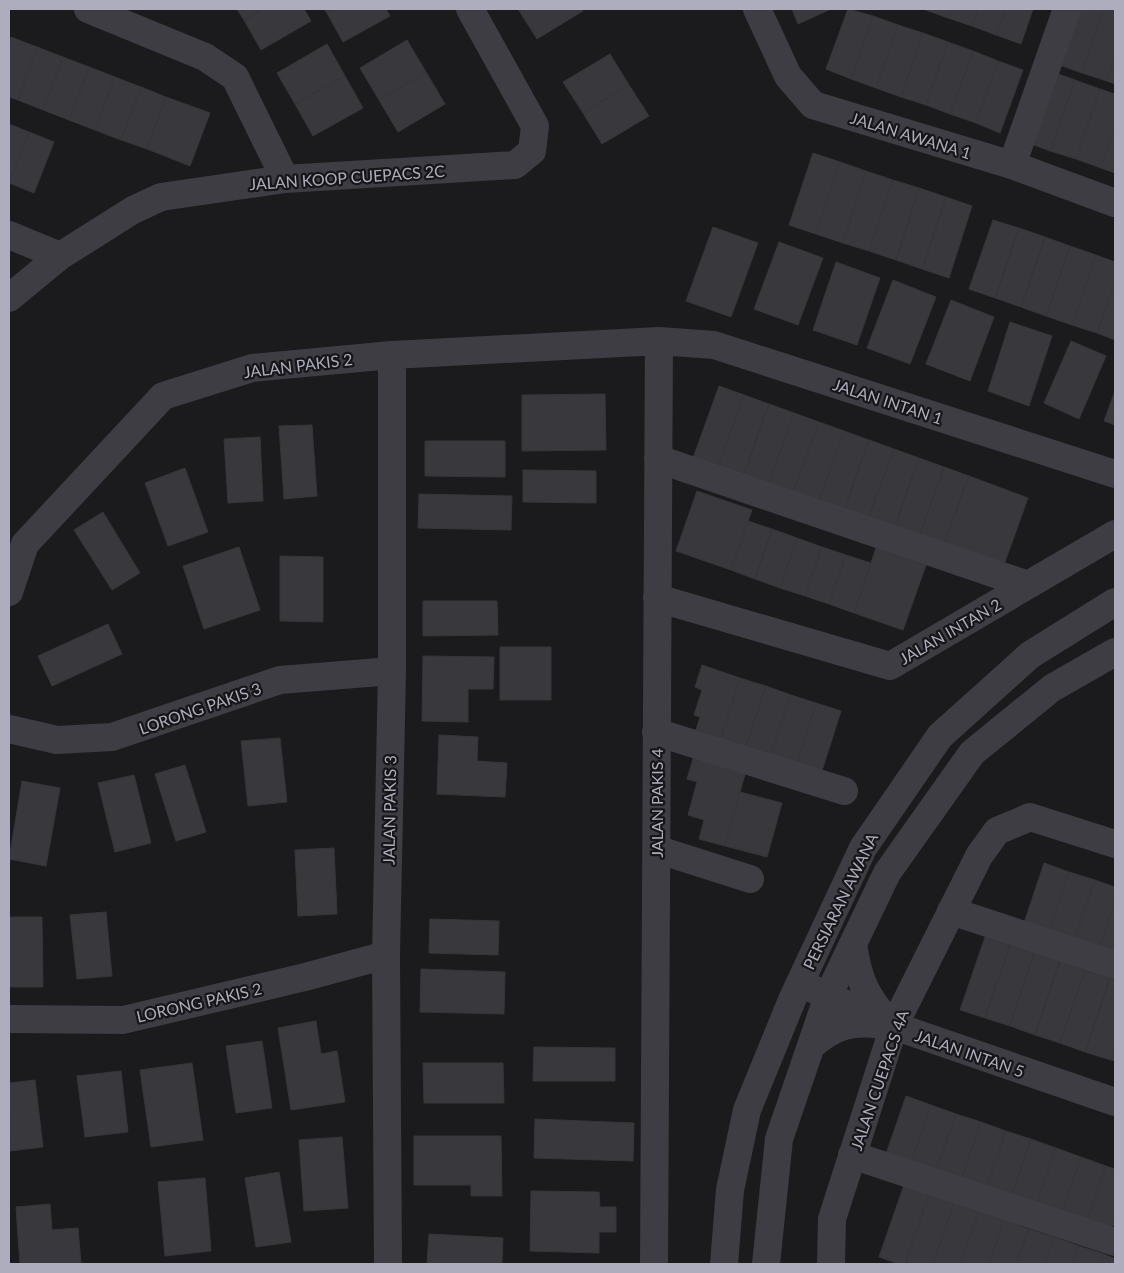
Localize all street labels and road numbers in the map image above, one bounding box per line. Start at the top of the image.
street label: JALAN AWANA 1 [848,108,974,162]
street label: JALAN KOOP CUEPACS 2C [249,161,446,193]
street label: JALAN PAKIS 2 [242,349,354,381]
street label: JALAN INTAN 1 [831,374,945,428]
street label: JALAN INTAN 2 [896,594,1004,668]
street label: LORONG PAKIS 3 [136,678,264,738]
street label: JALAN PAKIS 4 [647,748,666,858]
street label: JALAN PAKIS 3 [379,755,399,865]
street label: PERSIARAN AWANA [799,830,881,972]
street label: LORONG PAKIS 2 [135,978,263,1026]
street label: JALAN CUEPACS 4A [846,1007,912,1153]
street label: JALAN INTAN 5 [913,1025,1027,1081]

